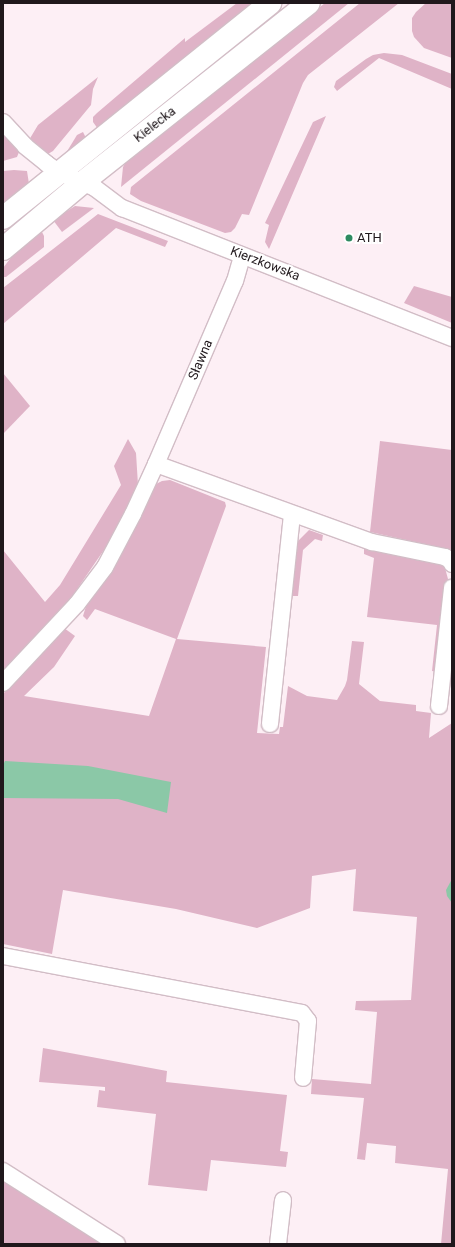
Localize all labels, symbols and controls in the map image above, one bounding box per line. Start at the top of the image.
street label: Kielecka [131,104,179,146]
place label: ATH [357,230,382,246]
marker: ATH [344,233,354,243]
street label: Kierzkowska [228,244,302,284]
street label: Sławna [186,337,216,383]

